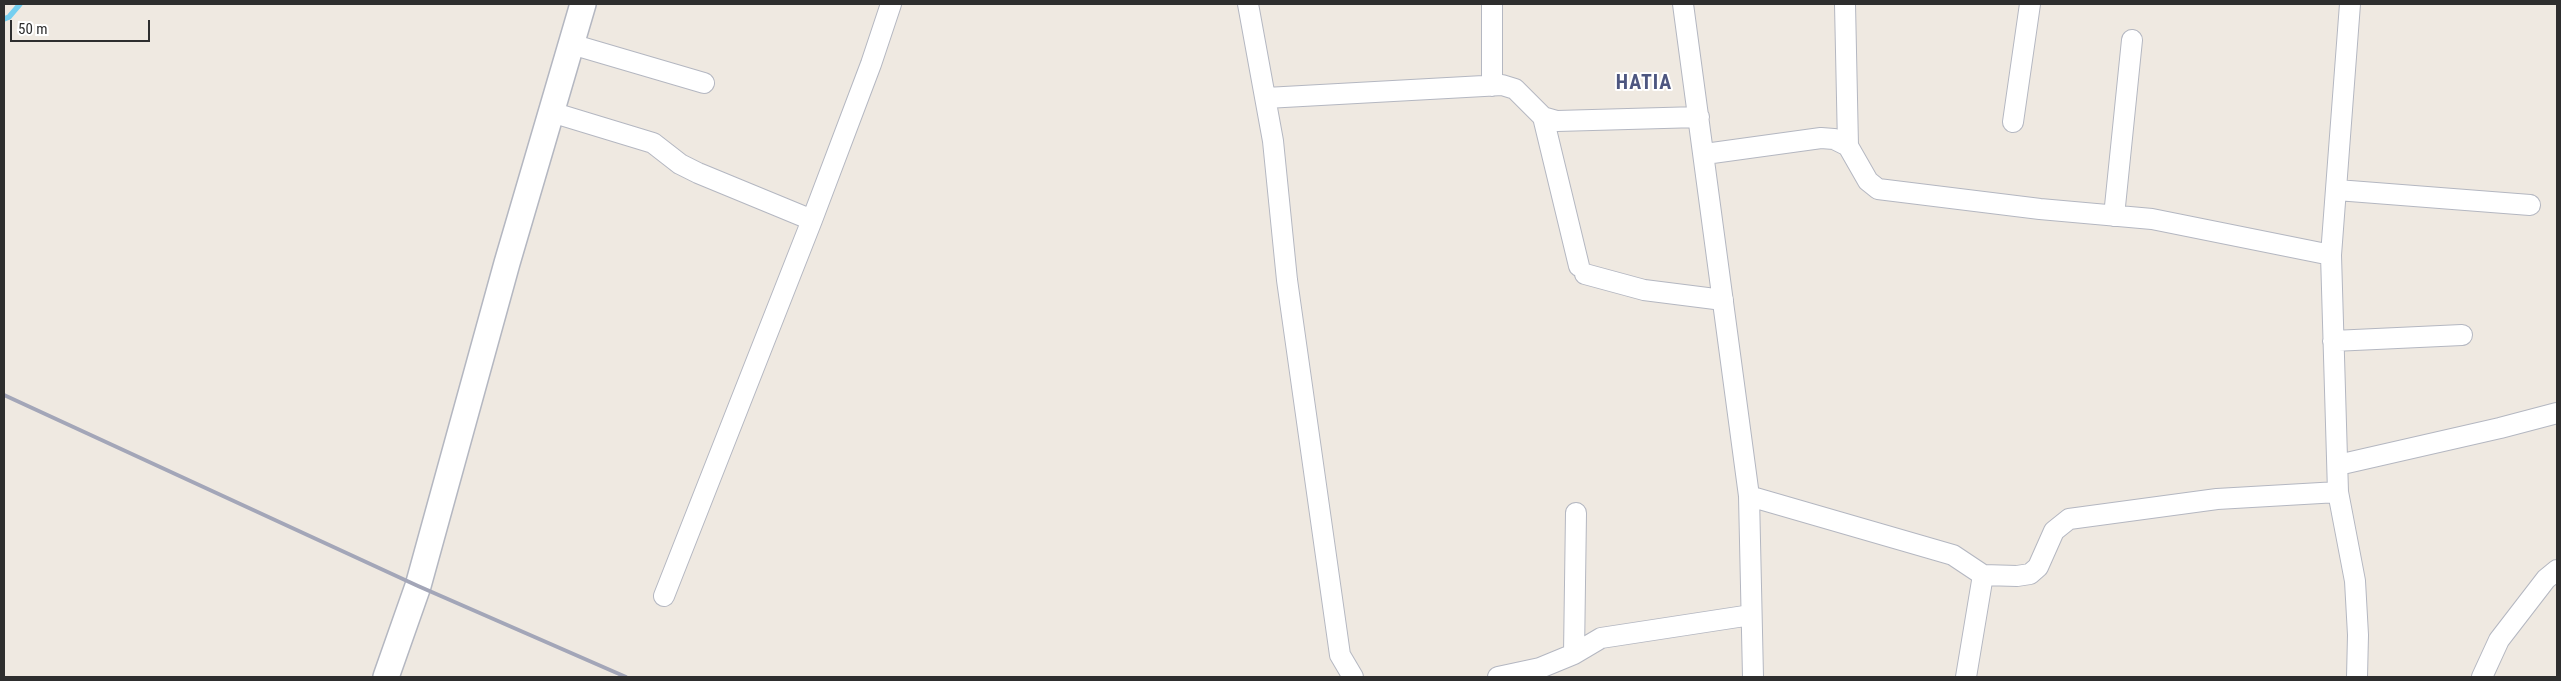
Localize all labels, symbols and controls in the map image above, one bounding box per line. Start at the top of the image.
scale bar [12,10,152,42]
text: 50 m [18,20,48,38]
district label: HATIA [1615,72,1673,96]

